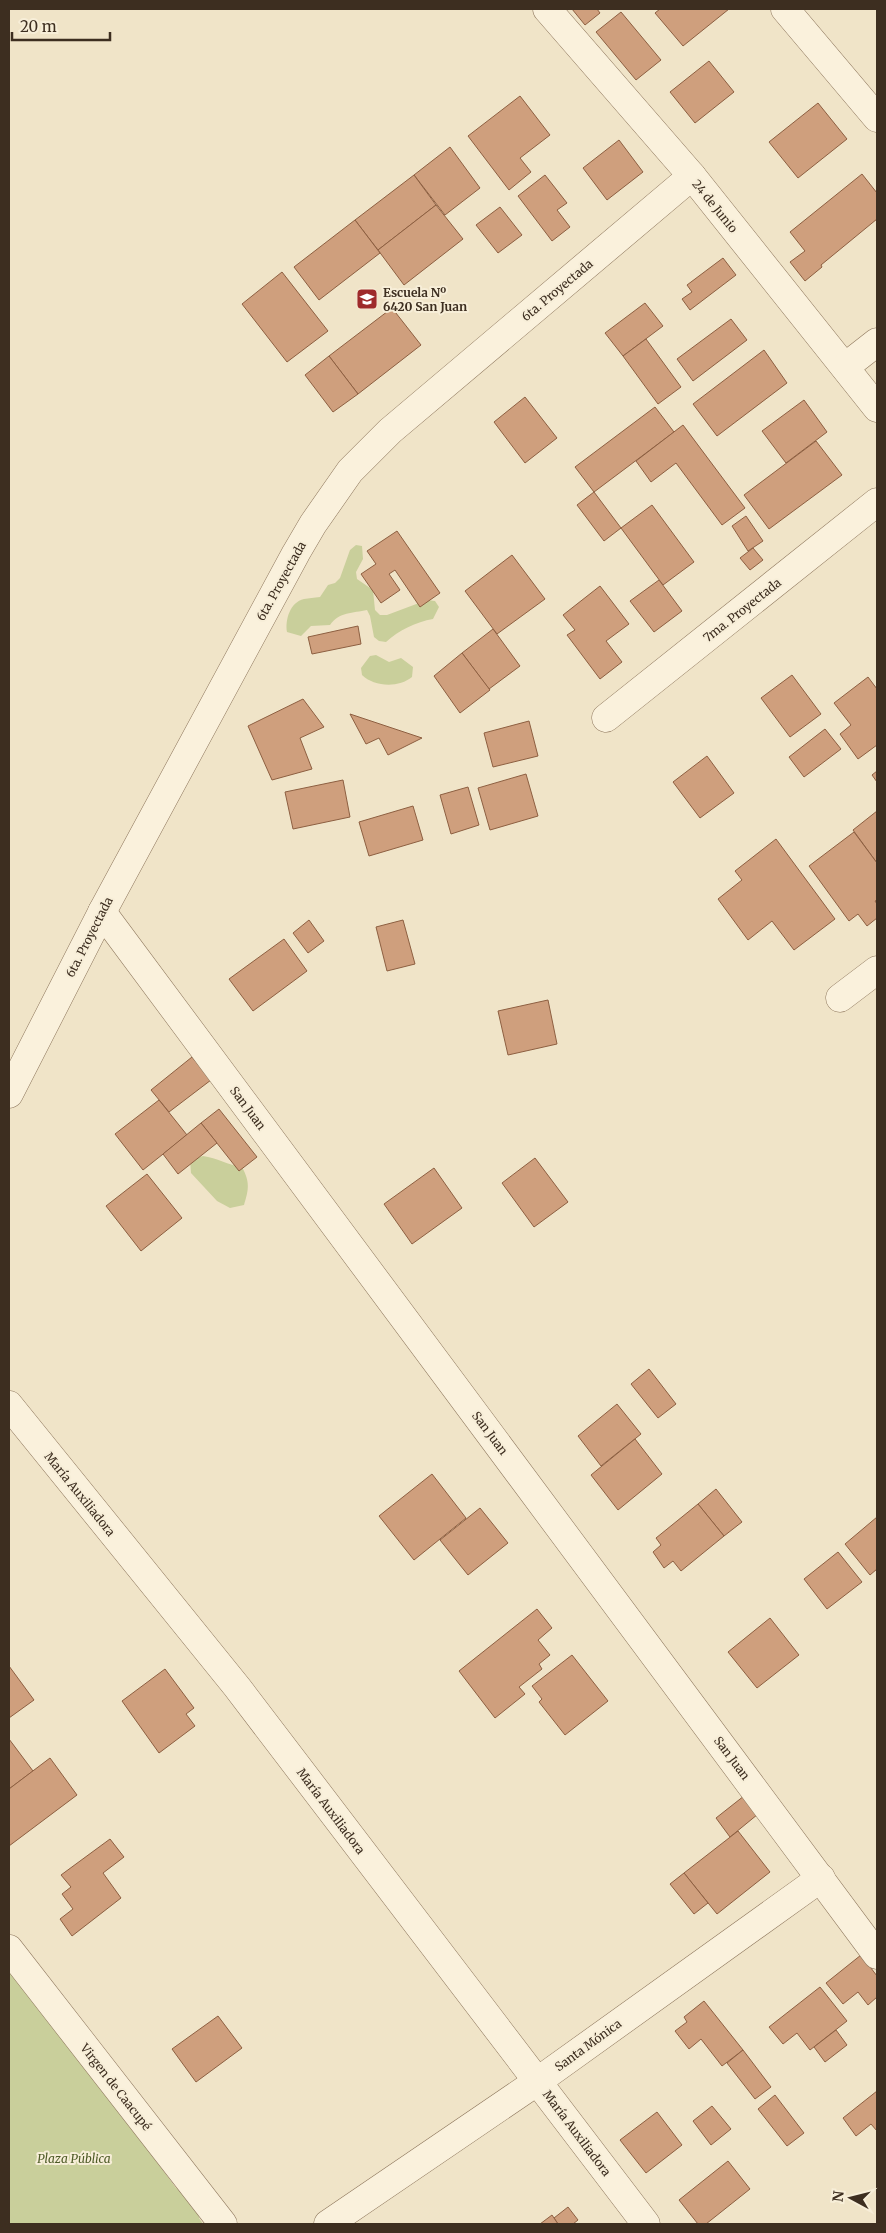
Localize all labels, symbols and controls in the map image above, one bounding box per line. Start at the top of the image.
scale bar [12,10,110,42]
text: 20 m [20,17,57,36]
street label: 24 de Junio [689,177,741,235]
street label: 6ta. Proyectada [518,256,596,324]
place label: Escuela Nº 6420 San Juan [383,285,467,314]
school or university icon: Escuela Nº 6420 San Juan [355,287,379,311]
street label: 6ta. Proyectada [253,538,309,623]
street label: 7ma. Proyectada [700,575,784,645]
street label: 6ta. Proyectada [62,894,116,980]
street label: San Juan [227,1083,269,1133]
street label: San Juan [469,1408,511,1458]
street label: María Auxiliadora [42,1449,119,1539]
street label: San Juan [711,1733,753,1783]
street label: María Auxiliadora [294,1765,369,1857]
street label: Santa Mónica [552,2016,625,2074]
street label: Virgen de Caacupé [77,2040,155,2133]
street label: María Auxiliadora [540,2087,615,2179]
park label: Plaza Pública [37,2151,111,2166]
north arrow [826,2173,876,2223]
text: N [828,2190,848,2203]

